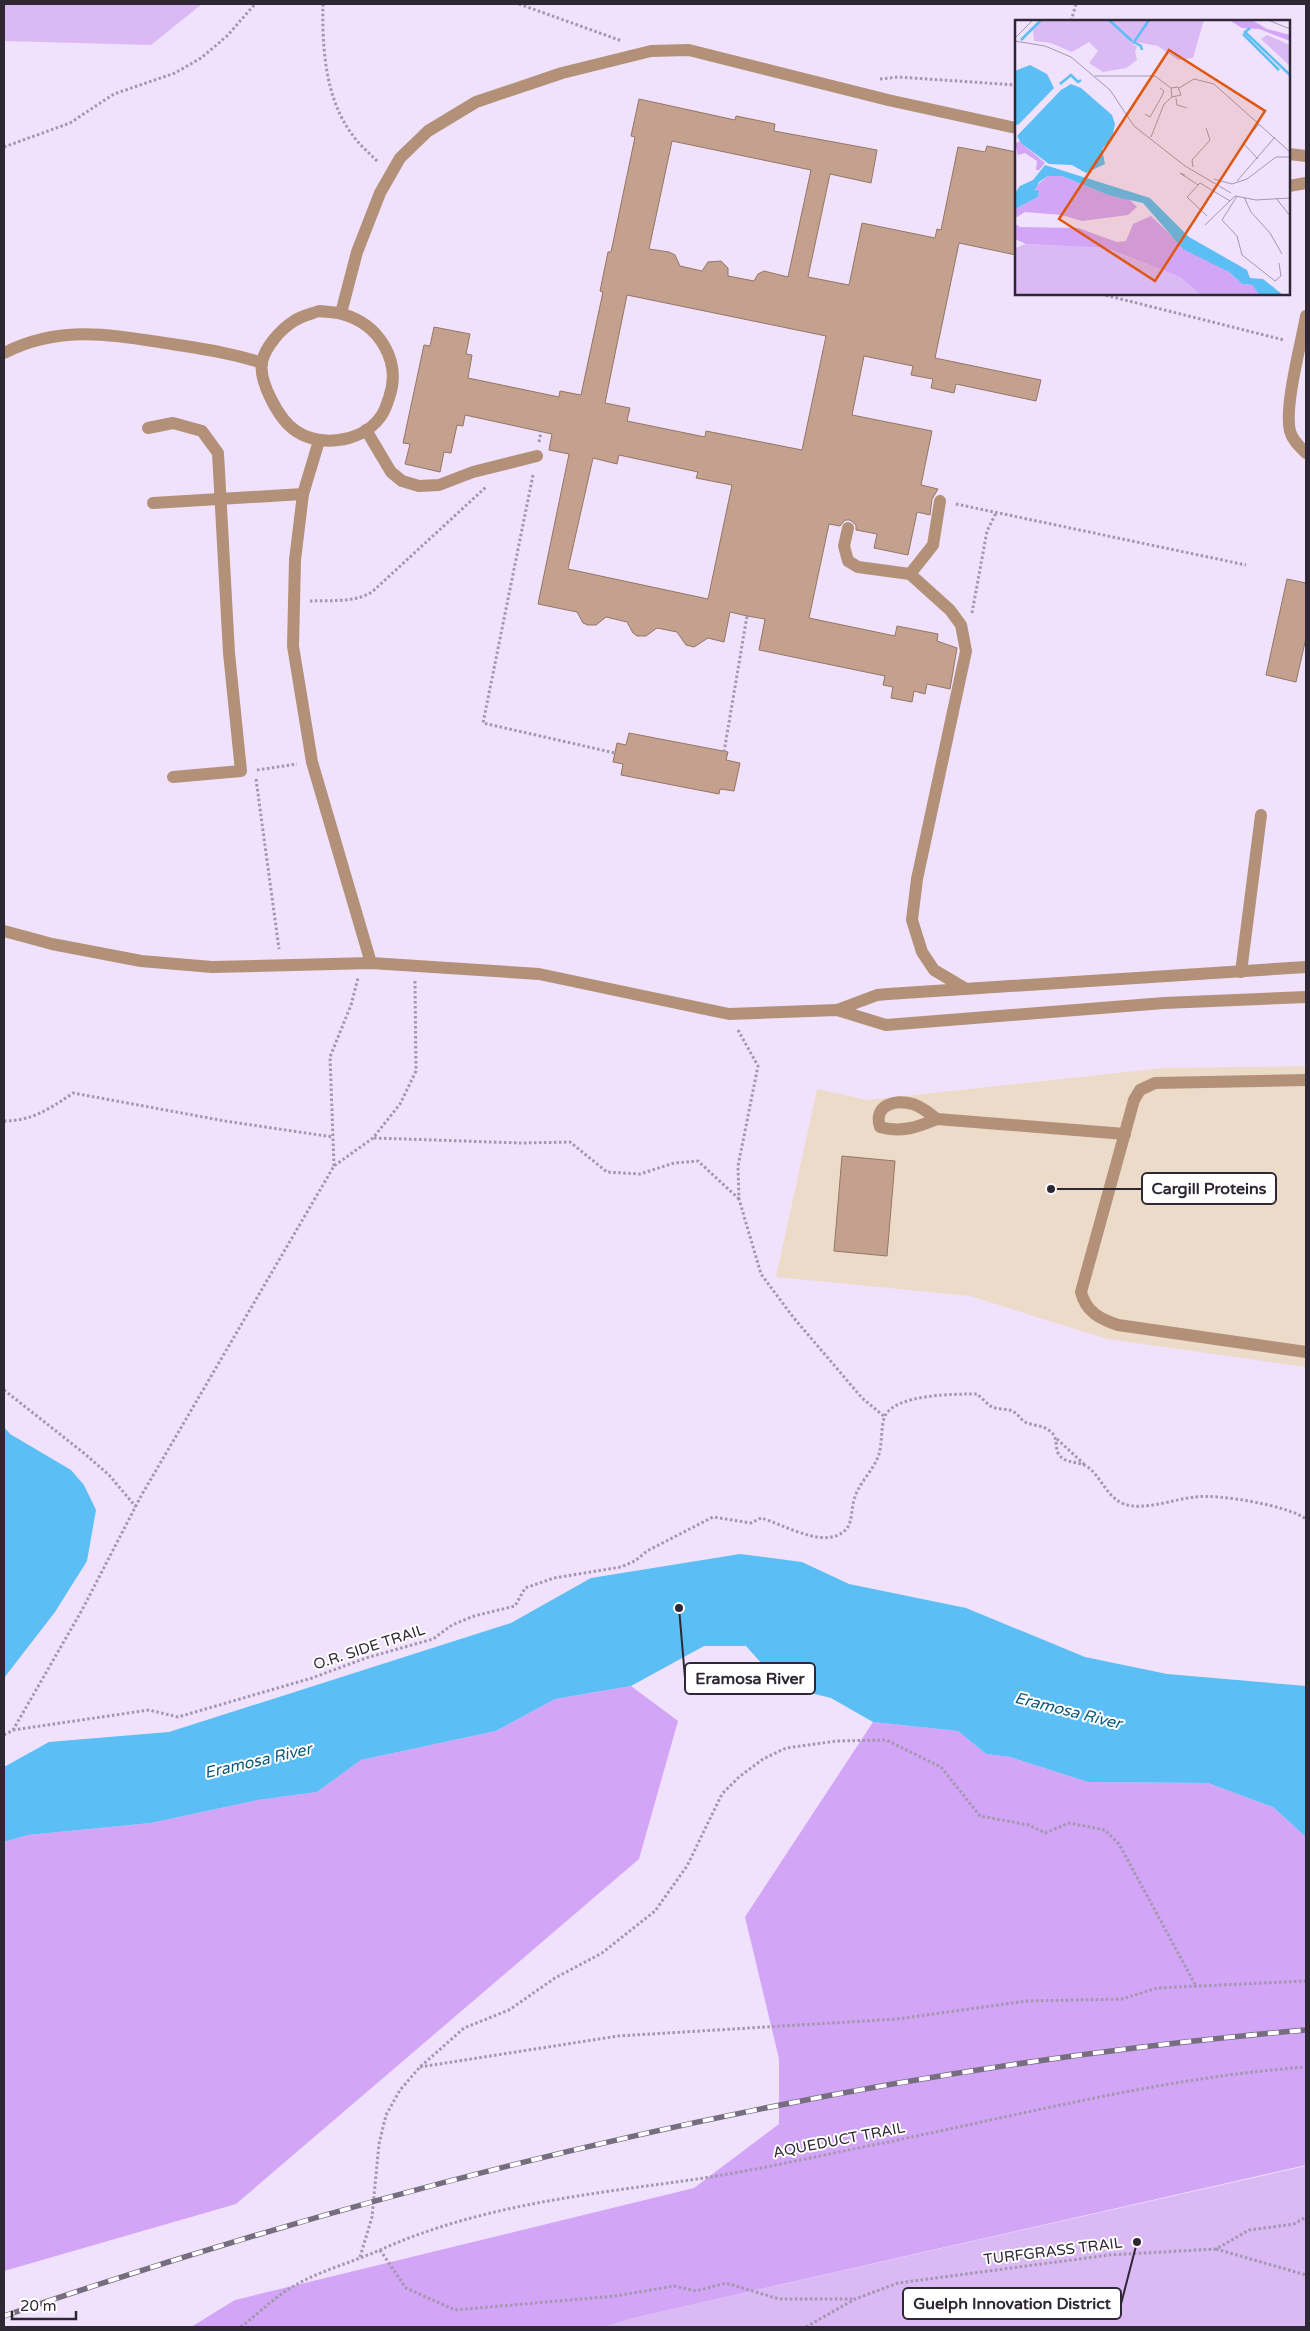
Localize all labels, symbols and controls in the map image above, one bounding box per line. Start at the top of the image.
inset map [1015,20,1290,295]
callout: Cargill Proteins [1142,1173,1276,1204]
text: Cargill Proteins [1152,1179,1267,1199]
street label: O.R. SIDE TRAIL [311,1620,427,1674]
callout: Eramosa River [685,1663,815,1694]
text: Eramosa River [695,1669,806,1689]
water label: Eramosa River [1013,1688,1125,1734]
water label: Eramosa River [202,1739,315,1783]
street label: AQUEDUCT TRAIL [771,2118,907,2162]
street label: TURFGRASS TRAIL [983,2234,1124,2268]
scale bar [12,2288,76,2320]
callout: Guelph Innovation District [903,2288,1121,2319]
text: Guelph Innovation District [913,2294,1112,2314]
text: 20 m [20,2297,57,2315]

